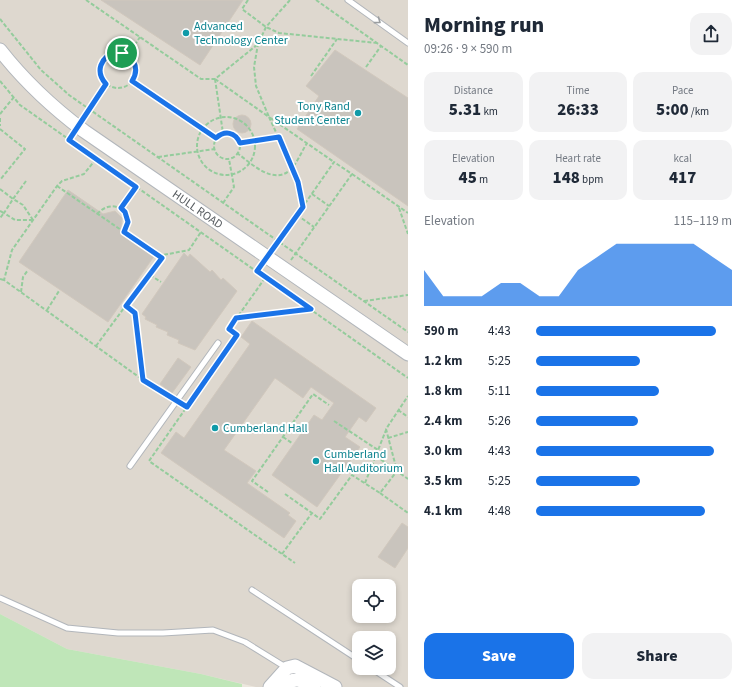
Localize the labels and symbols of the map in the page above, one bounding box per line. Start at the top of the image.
one-way arrow [374,17,381,24]
place label: Advanced Technology Center [194,18,289,49]
marker: Advanced Technology Center [181,28,191,38]
pin [105,36,139,70]
place label: Tony Rand Student Center [274,98,351,129]
marker: Tony Rand Student Center [353,108,363,118]
street label: HULL ROAD [169,186,226,233]
place label: Cumberland Hall [223,420,308,437]
marker: Cumberland Hall [210,423,220,433]
place label: Cumberland Hall Auditorium [324,446,403,477]
marker: Cumberland Hall Auditorium [311,456,321,466]

